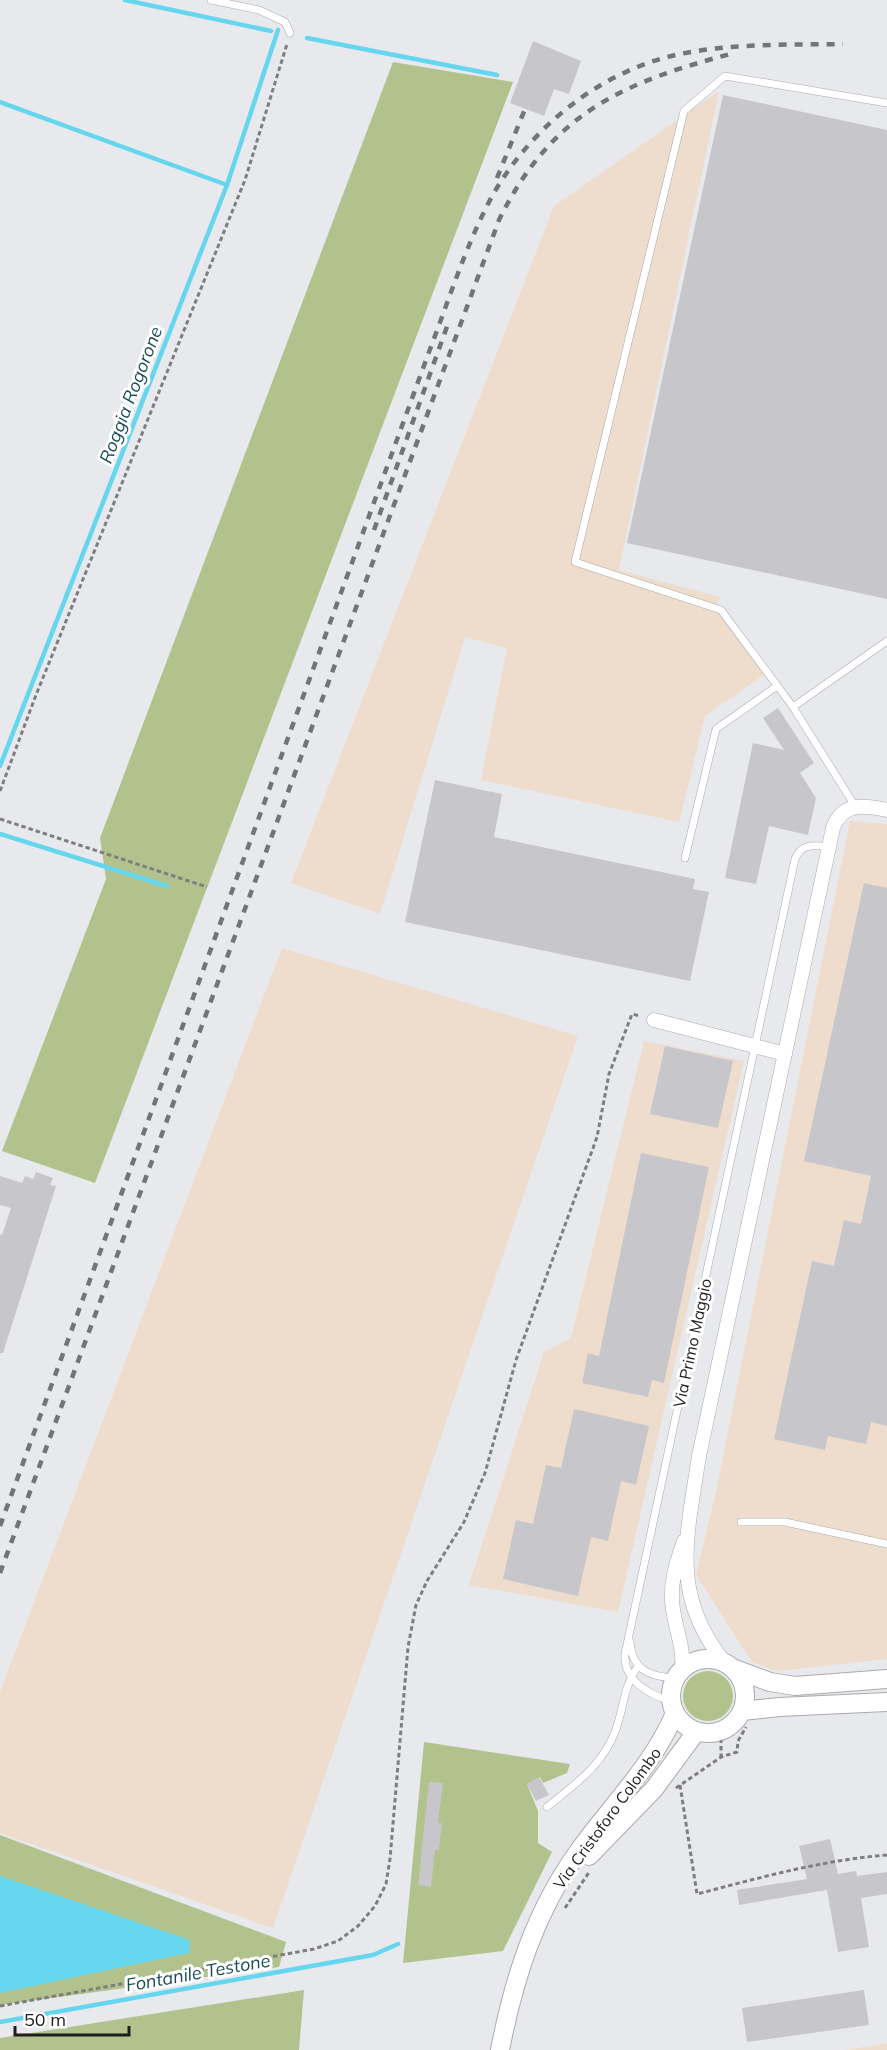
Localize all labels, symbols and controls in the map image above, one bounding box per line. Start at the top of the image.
water label: Roggia Rogorone [94,323,167,466]
street label: Via Primo Maggio [669,1277,715,1409]
street label: Via Cristoforo Colombo [549,1743,665,1893]
water label: Fontanile Testone [124,1948,272,1997]
scale bar [15,1999,129,2037]
text: 50 m [24,2008,66,2031]

